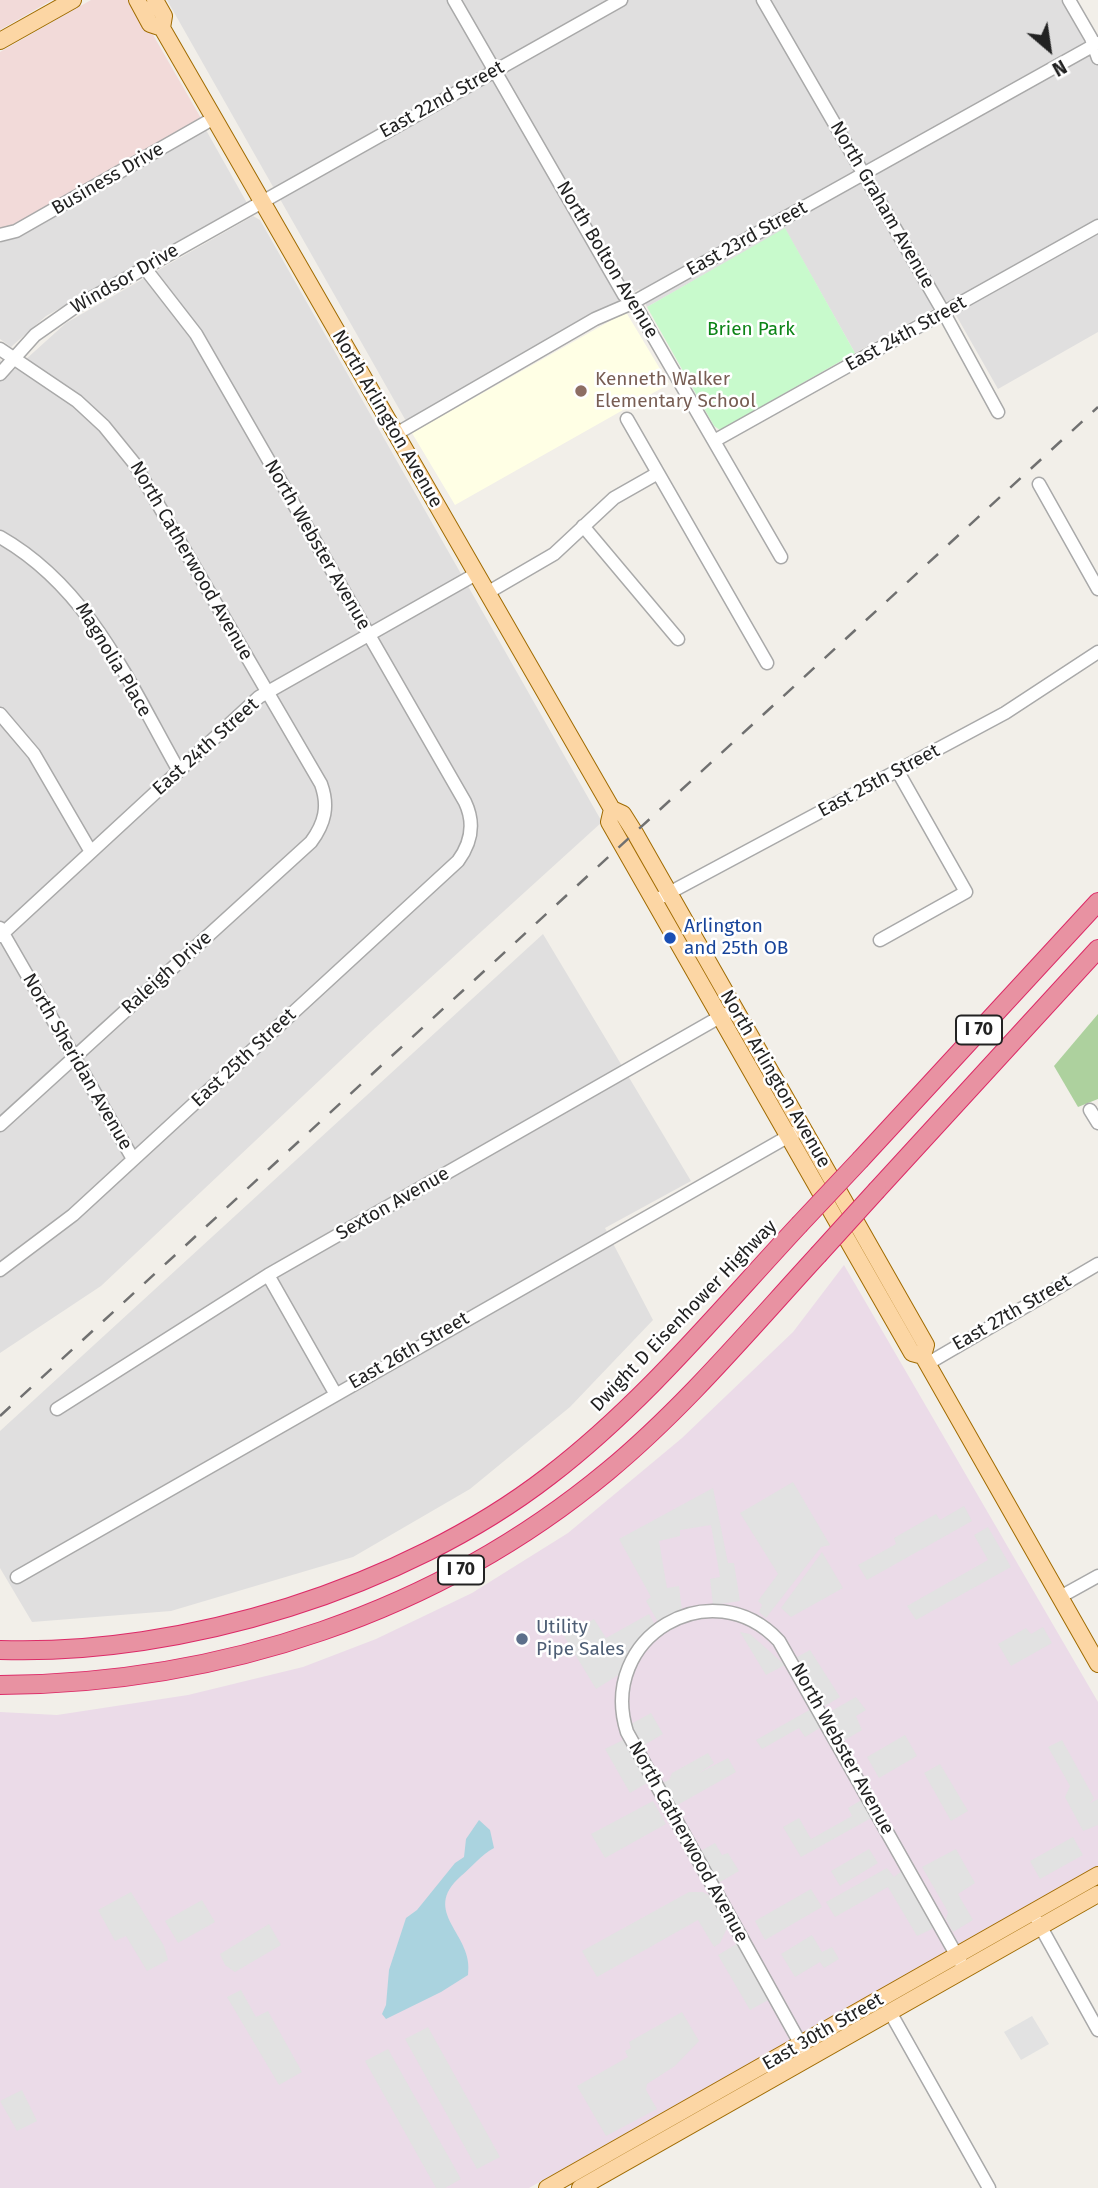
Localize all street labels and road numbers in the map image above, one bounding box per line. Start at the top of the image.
street label: East 22nd Street [376,56,508,144]
street label: North Graham Avenue [825,117,939,293]
street label: Business Drive [48,138,168,220]
street label: North Bolton Avenue [551,177,663,343]
street label: East 23rd Street [683,196,811,282]
street label: Windsor Drive [67,239,183,319]
street label: East 24th Street [842,291,970,377]
street label: North Arlington Avenue [327,326,447,512]
street label: North Webster Avenue [259,456,375,634]
street label: North Catherwood Avenue [125,457,257,665]
street label: Magnolia Place [70,599,156,721]
street label: East 24th Street [148,694,264,800]
street label: East 25th Street [814,739,944,823]
street label: Raleigh Drive [117,927,217,1019]
street label: North Sheridan Avenue [17,970,137,1154]
street label: North Arlington Avenue [715,986,835,1172]
street label: East 25th Street [187,1004,301,1112]
road number: I 70 [956,1015,1002,1044]
street label: Sexton Avenue [332,1162,454,1246]
street label: Dwight D Eisenhower Highway [586,1215,782,1417]
street label: East 27th Street [949,1270,1075,1356]
street label: East 26th Street [345,1307,473,1395]
road number: I 70 [438,1555,484,1584]
street label: North Webster Avenue [785,1659,899,1839]
street label: North Catherwood Avenue [623,1738,753,1946]
street label: East 30th Street [759,1988,887,2076]

